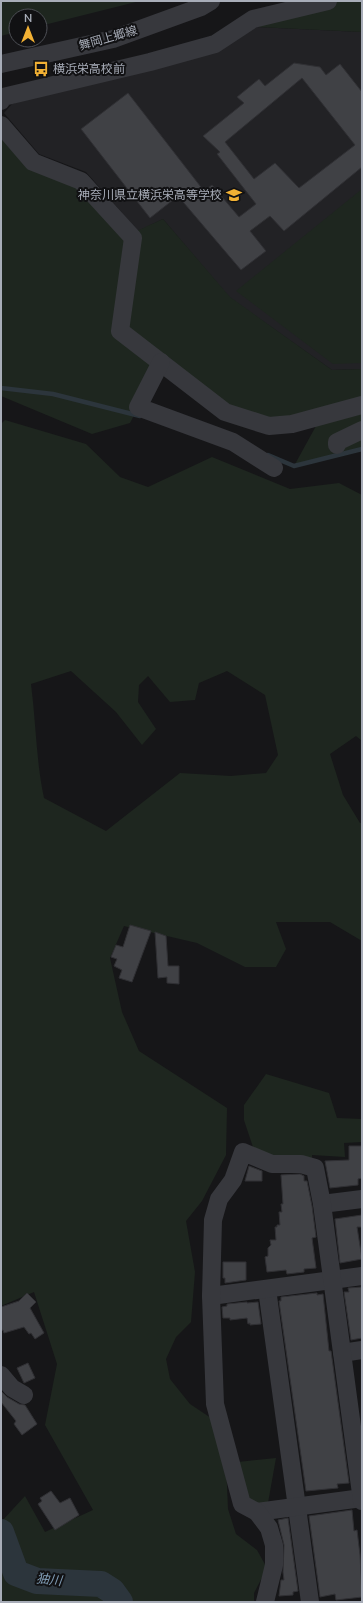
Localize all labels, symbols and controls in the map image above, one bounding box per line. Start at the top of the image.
north arrow [8,8,48,48]
text: N [24,11,32,26]
street label: 舞岡上郷線 [77,22,139,54]
bus stop icon: 横浜栄高校前 [32,60,50,78]
place label: 横浜栄高校前 [53,61,125,77]
school or university icon: 神奈川県立横浜栄高等学校 [225,186,243,204]
place label: 神奈川県立横浜栄高等学校 [78,187,222,203]
water label: 㹨川 [35,1570,65,1591]

